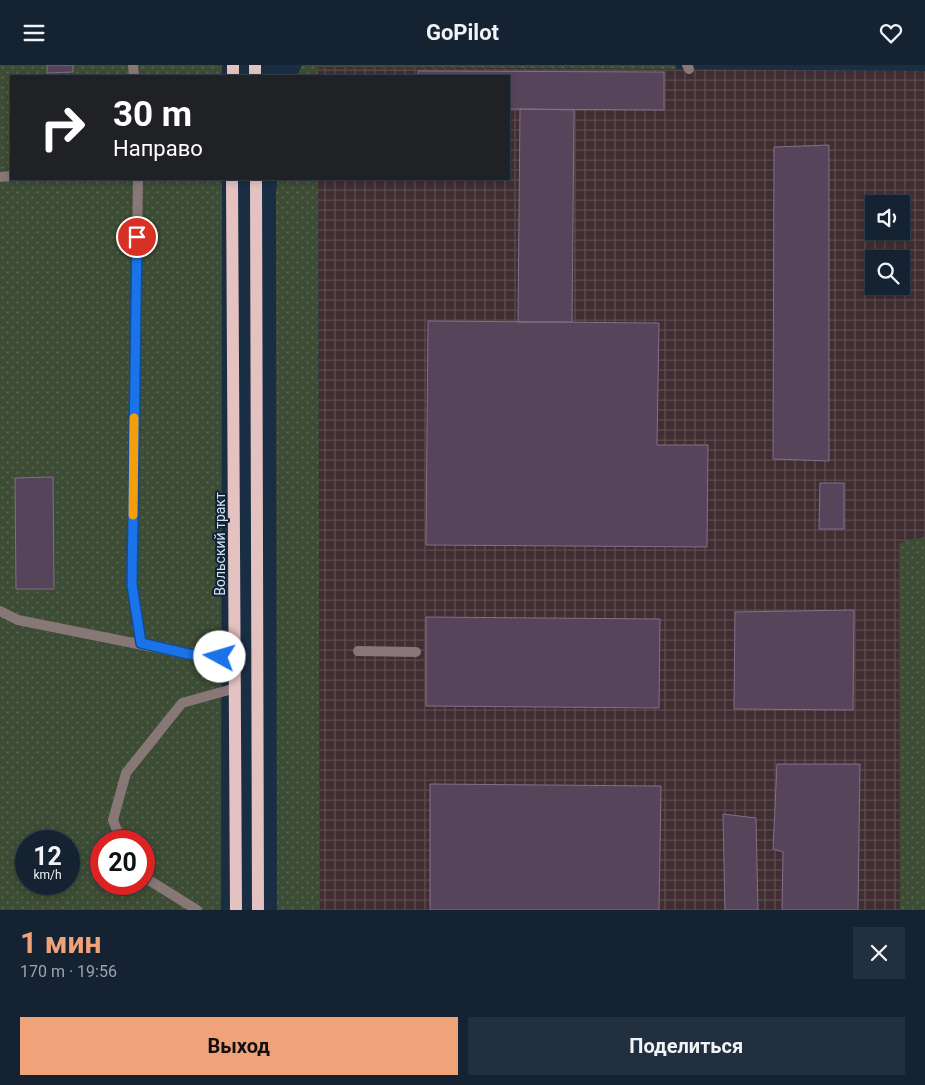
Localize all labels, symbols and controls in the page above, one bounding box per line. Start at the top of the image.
icon: menu [20,19,48,47]
icon: heart [877,19,905,47]
text: GoPilot [426,20,499,45]
text: 30 m [113,94,192,135]
icon: right [30,95,95,160]
text: Направо [113,136,203,161]
map controls [865,195,910,295]
button: sound [865,195,910,240]
pin [116,216,158,258]
icon: arrive [123,223,151,251]
button: search [865,250,910,295]
street label: Вольский тракт [212,492,228,596]
position arrow [193,630,245,682]
speed limit sign: 20 [90,830,155,895]
text: 12 [33,842,62,871]
text: km/h [33,868,62,882]
text: 1 мин [20,925,101,960]
button: close [853,927,905,979]
text: 170 m · 19:56 [20,962,117,981]
button: Выход [20,1017,458,1075]
button: Поделиться [468,1017,905,1075]

